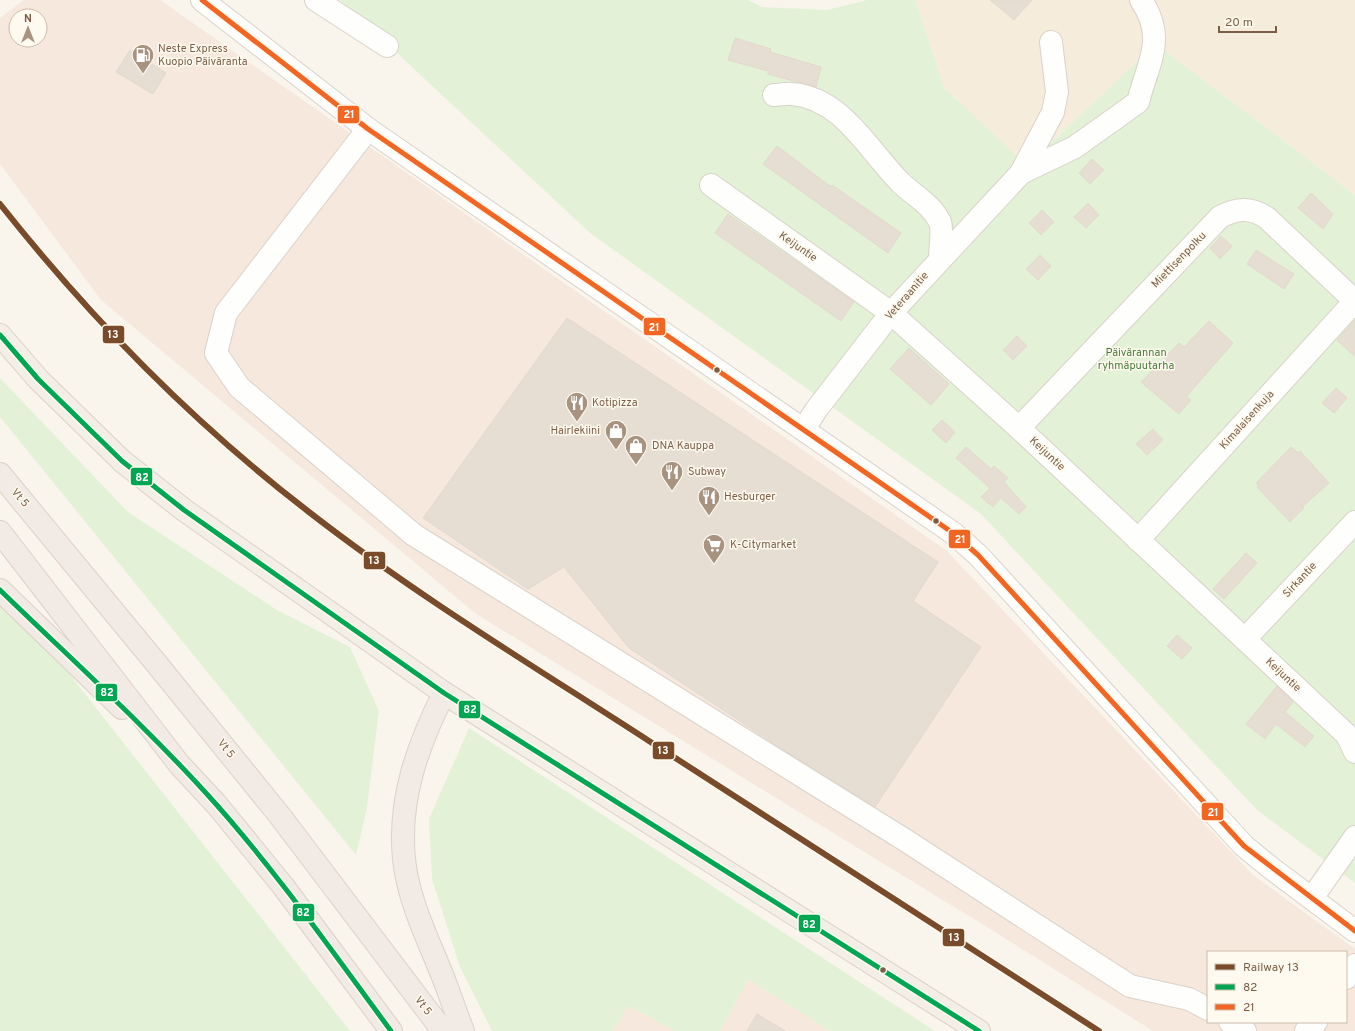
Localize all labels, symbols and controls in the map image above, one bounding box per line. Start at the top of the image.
north arrow [8,8,48,48]
scale bar [1219,8,1276,34]
text: N [24,12,32,26]
text: 20 m [1225,15,1253,31]
fuel station icon: Neste Express Kuopio Päiväranta [130,42,156,75]
place label: Neste Express Kuopio Päiväranta [158,42,248,69]
line badge: 21 [337,105,360,124]
text: 21 [343,108,355,122]
street label: Keijuntie [776,229,820,265]
street label: Miettisenpolku [1149,229,1209,291]
street label: Veteraanitie [882,269,932,323]
line badge: 21 [643,317,666,336]
text: 21 [648,321,660,335]
line badge: 13 [102,325,125,344]
text: 13 [108,328,119,342]
park label: Päivärannan ryhmäpuutarha [1098,346,1174,373]
unlabelled marker [712,365,722,375]
street label: Kimalaisenkuja [1217,387,1277,452]
restaurant icon: Kotipizza [564,390,590,423]
place label: Kotipizza [592,396,638,410]
shop icon: Hairlekiini [603,418,629,451]
place label: Hairlekiini [551,424,600,438]
shop icon: DNA Kauppa [623,433,649,466]
street label: Keijuntie [1026,434,1068,474]
place label: DNA Kauppa [652,439,714,453]
restaurant icon: Subway [659,459,685,492]
place label: Subway [688,465,726,479]
line badge: 82 [130,467,153,486]
text: 82 [135,471,149,485]
restaurant icon: Hesburger [696,484,722,517]
street label: Vt 5 [8,486,32,511]
place label: Hesburger [724,490,776,504]
unlabelled marker [931,516,941,526]
line badge: 21 [948,529,971,549]
supermarket icon: K-Citymarket [701,532,727,565]
text: 21 [954,533,966,547]
place label: K-Citymarket [730,538,796,552]
line badge: 13 [363,551,386,570]
text: 13 [369,554,380,568]
street label: Sirkantie [1280,559,1320,601]
street label: Keijuntie [1262,655,1304,695]
line badge: 82 [95,683,118,702]
text: 82 [100,686,114,700]
line badge: 82 [458,700,481,719]
text: 82 [463,703,477,717]
street label: Vt 5 [214,737,238,762]
line badge: 13 [652,741,675,760]
text: 13 [658,744,669,758]
line badge: 21 [1201,802,1224,821]
text: 21 [1207,806,1219,820]
line badge: 82 [292,903,315,922]
text: 82 [296,906,310,920]
line badge: 82 [798,914,821,933]
text: 82 [802,918,816,932]
line badge: 13 [942,928,965,947]
text: 13 [949,931,960,945]
legend [1207,951,1347,1023]
text: Railway 13 [1243,960,1299,976]
unlabelled marker [878,965,888,975]
text: 82 [1243,980,1257,996]
street label: Vt 5 [411,994,435,1019]
text: 21 [1243,1000,1255,1016]

